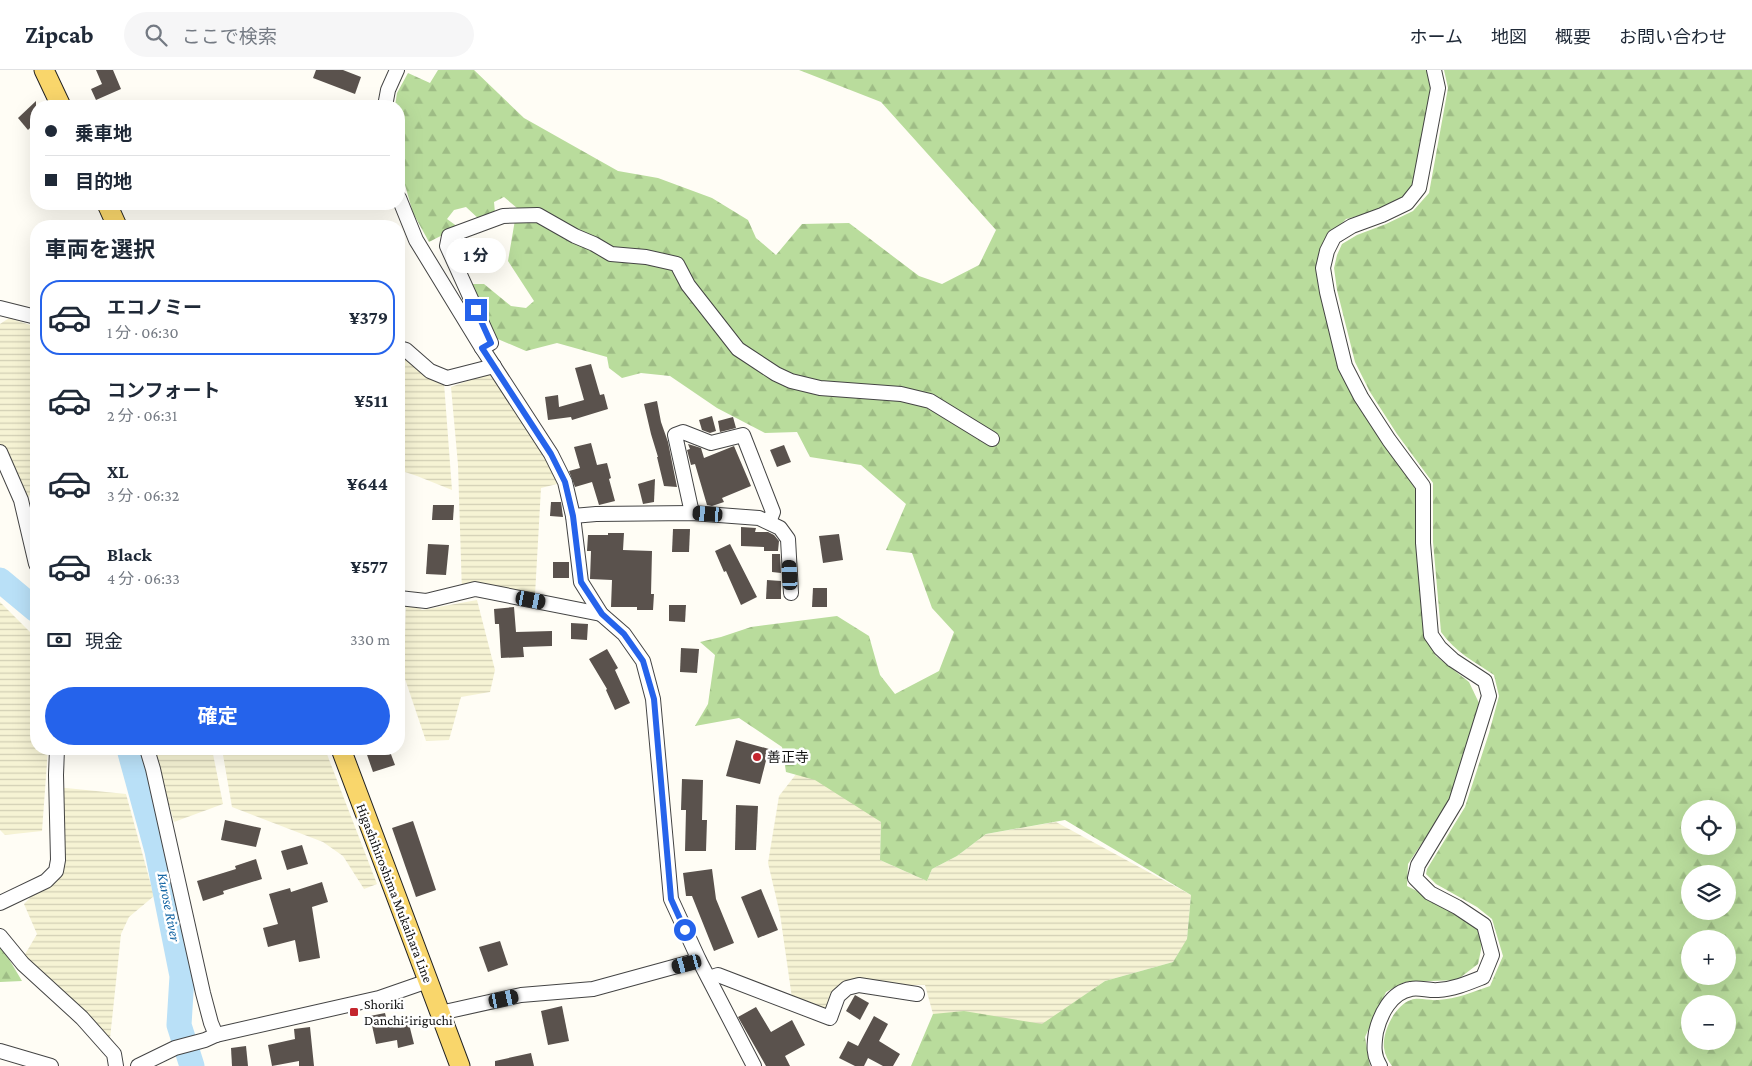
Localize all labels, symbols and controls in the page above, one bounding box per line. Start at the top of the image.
search box [124,12,474,57]
text: Zipcab [25,21,94,48]
icon: search [142,21,170,49]
text: ここで検索 [182,26,277,47]
text: ホーム [1410,27,1463,47]
text: 地図 [1491,27,1527,47]
text: 概要 [1555,27,1591,47]
text: お問い合わせ [1619,27,1727,47]
text: 乗車地 [75,123,132,144]
text: 目的地 [75,171,132,192]
text: 車両を選択 [45,237,155,262]
callout: 1 分 [446,238,506,272]
text: 1 分 [463,247,489,264]
icon: car [47,295,92,340]
text: エコノミー [107,297,202,318]
route end [465,299,487,321]
text: ¥379 [349,307,388,328]
text: 1 分 · 06:30 [107,324,179,341]
icon: car [47,378,92,423]
text: コンフォート [107,380,220,401]
text: ¥511 [354,390,388,411]
text: 2 分 · 06:31 [107,407,177,424]
icon: car [47,461,92,506]
text: XL [107,461,129,482]
text: ¥644 [347,473,388,494]
text: 3 分 · 06:32 [107,487,179,504]
car [692,505,723,523]
icon: car [47,544,92,589]
text: Black [107,544,152,565]
text: ¥577 [351,556,388,577]
car [781,560,798,590]
text: 4 分 · 06:33 [107,570,180,587]
car [514,590,547,610]
icon: cash [45,626,73,654]
text: 現金 [85,631,123,652]
text: 330 m [350,631,390,648]
button: 確定 [45,687,390,745]
place label: 善正寺 [767,749,809,765]
marker: 善正寺 [751,751,763,763]
map controls [1681,800,1736,1050]
button: locate [1681,800,1736,855]
street label: Higashihiroshima Mukaihara Line [353,801,437,985]
button: layers [1681,865,1736,920]
water label: Kurose River [154,871,184,944]
route start [674,919,696,941]
button: + [1681,930,1736,985]
car [670,953,703,975]
car [487,989,520,1009]
button: − [1681,995,1736,1050]
place label: Shoriki Danchi-iriguchi [364,996,453,1028]
marker: Shoriki Danchi-iriguchi [348,1006,360,1018]

